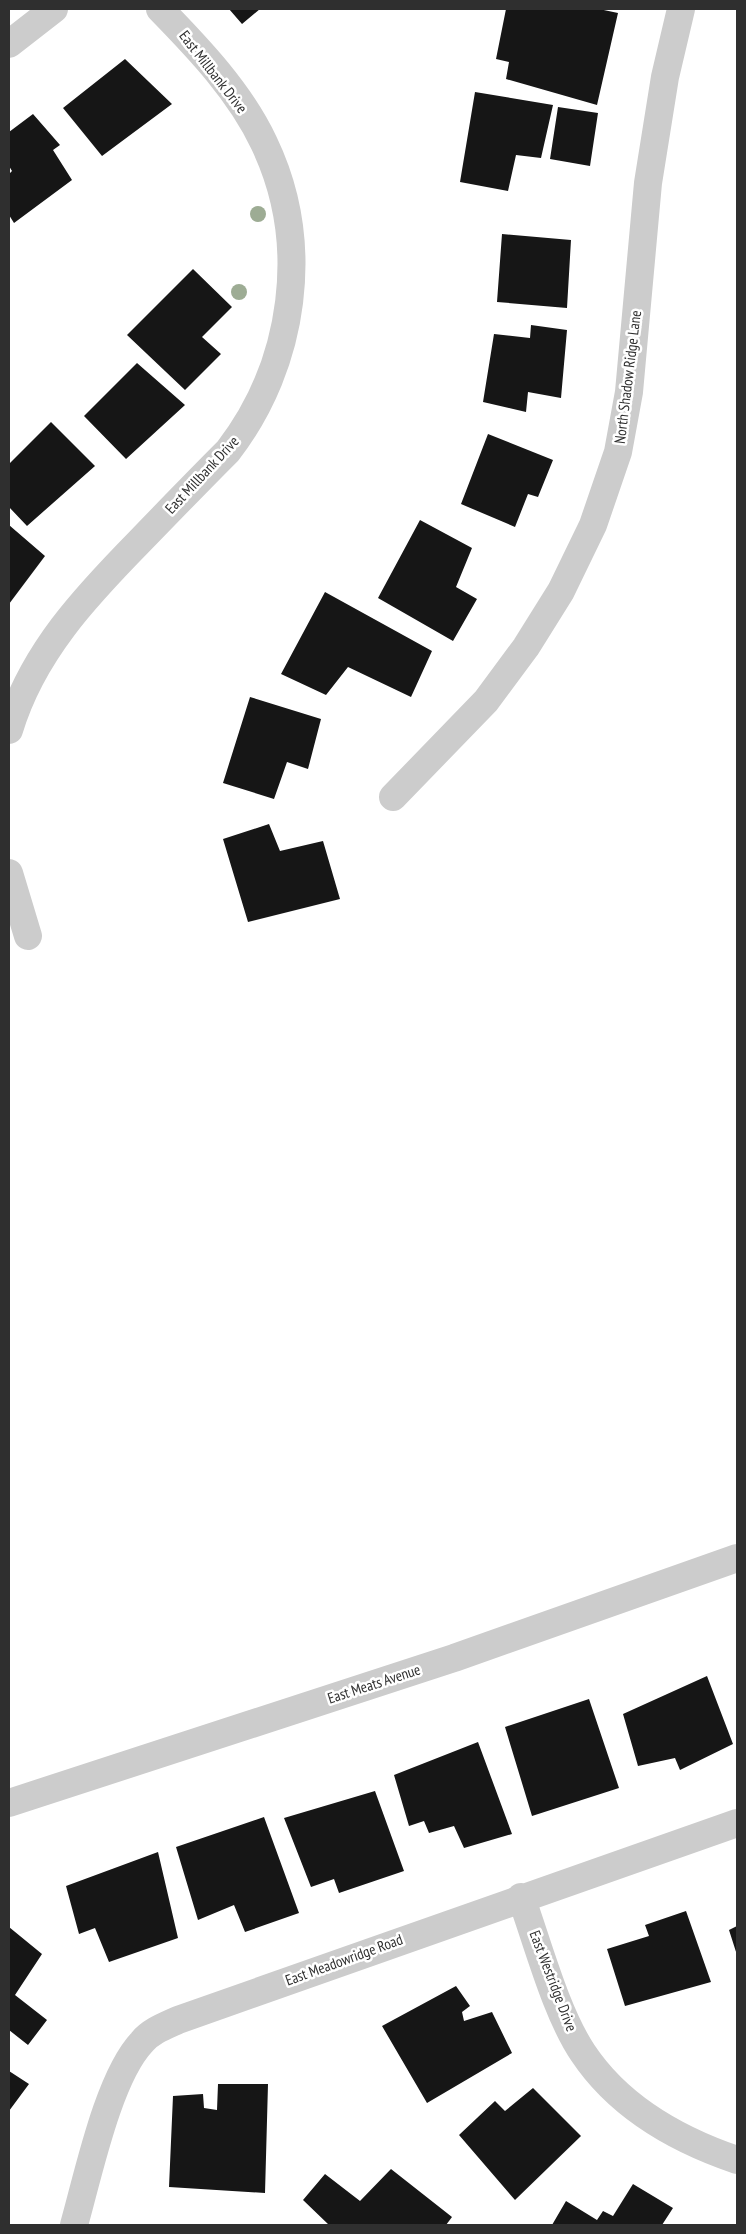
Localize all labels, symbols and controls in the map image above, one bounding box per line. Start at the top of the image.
street label: East Millbank Drive [175,27,252,117]
street label: North Shadow Ridge Lane [610,309,645,445]
street label: East Millbank Drive [161,432,243,518]
street label: East Meats Avenue [325,1660,423,1707]
street label: East Westridge Drive [526,1928,581,2034]
street label: East Meadowridge Road [283,1929,405,1990]

